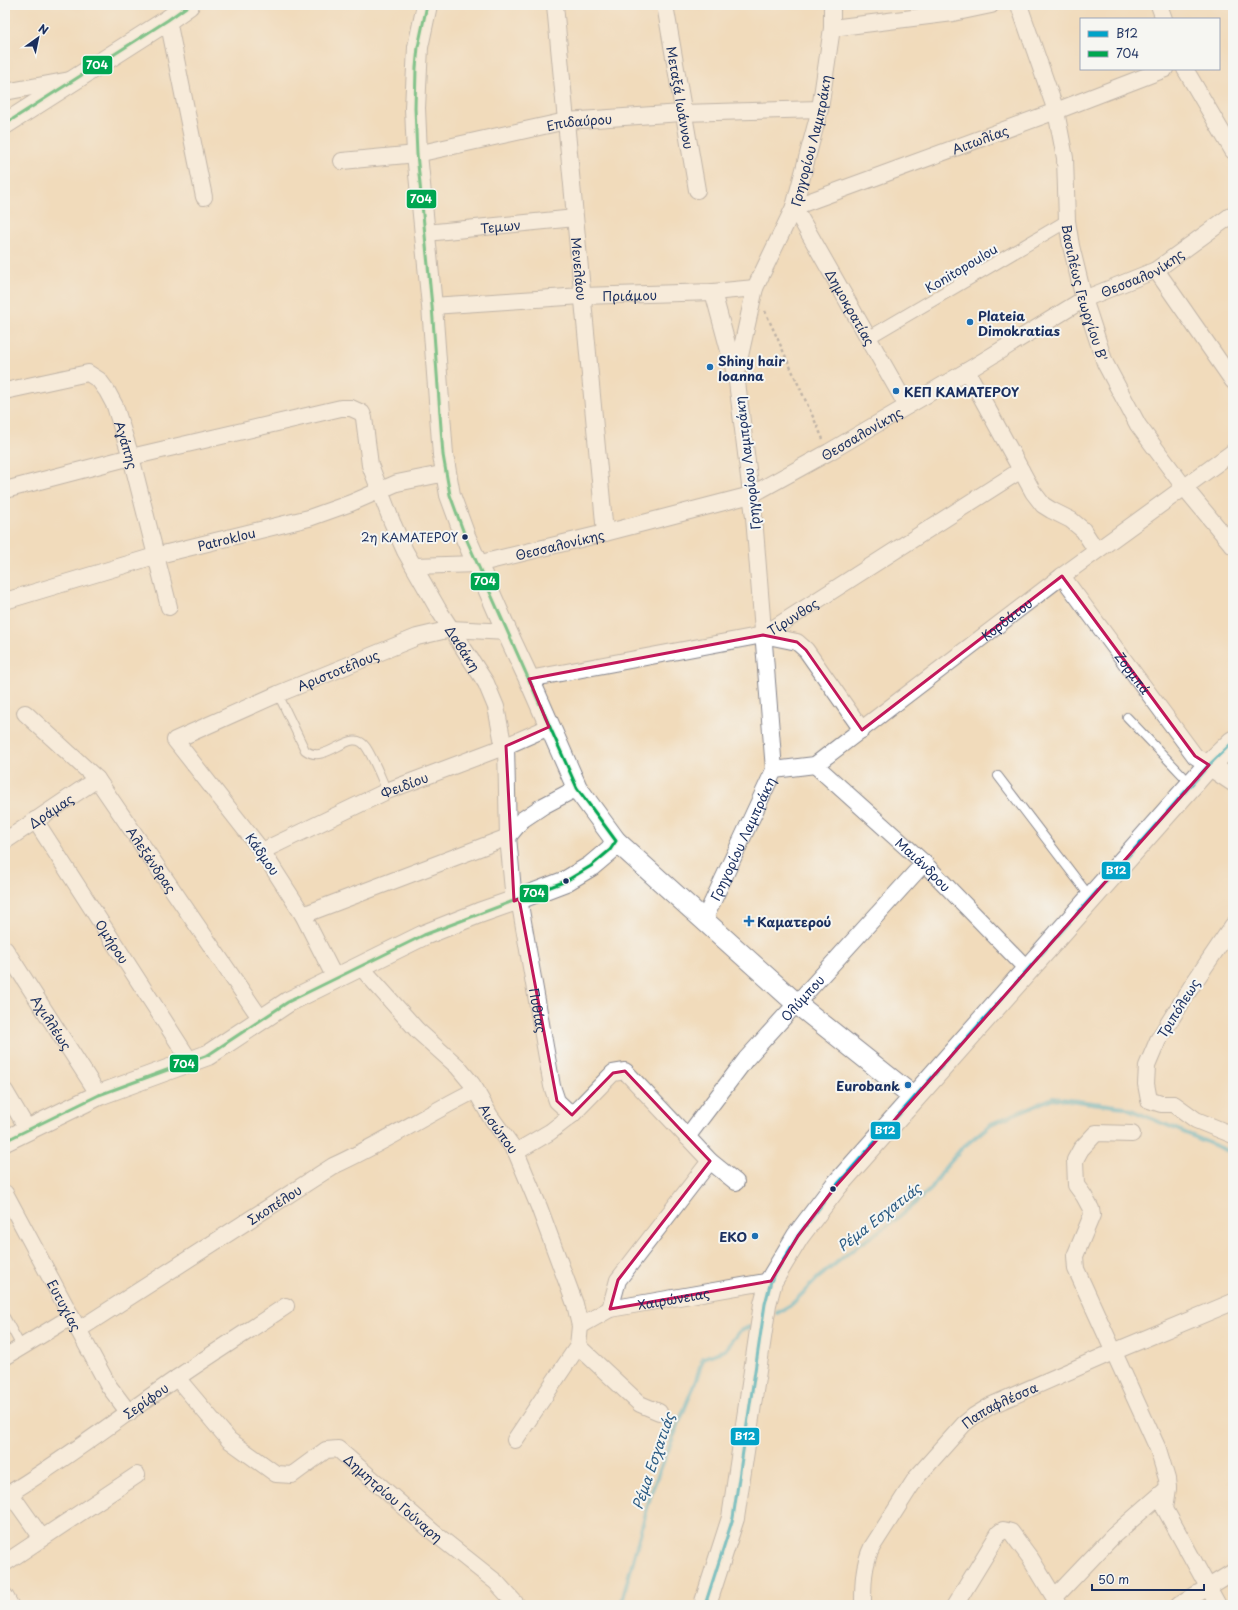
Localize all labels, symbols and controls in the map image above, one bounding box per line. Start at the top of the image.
north arrow [18,18,58,58]
legend [1080,18,1220,70]
text: N [35,20,52,39]
text: Β12 [1116,24,1138,42]
text: 704 [1116,44,1139,62]
street label: Μεταξά Ιωάννου [663,45,699,151]
line badge: 704 [82,55,113,75]
text: 704 [86,56,108,73]
street label: Γρηγορίου Λαμπράκη [785,74,834,208]
street label: Επιδαύρου [544,108,613,135]
street label: Αιτωλίας [949,120,1011,158]
line badge: 704 [406,189,437,209]
text: 704 [410,190,432,207]
street label: Τεμων [480,214,522,237]
street label: Βασιλέως Γεωργίου Β' [1058,223,1113,363]
street label: Μενελάου [568,236,592,301]
street label: Konitopoulou [921,239,1001,297]
street label: Θεσσαλονίκης [1097,243,1188,301]
street label: Δημοκρατίας [822,265,880,349]
street label: Πριάμου [602,284,657,305]
place label: Plateia Dimokratias [978,306,1060,340]
marker: Plateia Dimokratias [965,317,975,327]
place label: Shiny hair Ioanna [718,351,785,385]
marker: Shiny hair Ioanna [705,362,715,372]
place label: ΚΕΠ ΚΑΜΑΤΕΡΟΥ [904,382,1019,401]
marker: ΚΕΠ ΚΑΜΑΤΕΡΟΥ [891,386,901,396]
street label: Γρηγορίου Λαμπράκη [729,395,765,531]
street label: Θεσσαλονίκης [817,402,906,464]
street label: Αγάπης [111,418,143,471]
street label: Patroklou [195,522,257,555]
street label: Θεσσαλονίκης [513,524,606,564]
place label: 2η ΚΑΜΑΤΕΡΟΥ [361,528,458,546]
marker: 2η ΚΑΜΑΤΕΡΟΥ [460,532,470,542]
line badge: 704 [470,572,500,591]
text: 704 [474,572,496,589]
street label: Τίρυνθος [763,593,822,640]
street label: Κορδάτου [977,593,1036,645]
street label: Δαβάκη [441,621,485,675]
street label: Αριστοτέλους [294,644,382,695]
street label: Ζορμπά [1111,647,1156,698]
street label: Φειδίου [377,767,431,802]
street label: Γρηγορίου Λαμπράκη [705,773,779,903]
street label: Δράμας [24,788,77,832]
street label: Αλεξάνδρας [123,822,181,896]
street label: Κάδμου [242,829,284,879]
street label: Μαιάνδρου [892,833,956,895]
line badge: Β12 [1101,861,1131,880]
text: Β12 [1106,861,1127,878]
unlabelled marker [561,876,571,886]
line badge: 704 [519,884,549,903]
text: 704 [523,884,545,901]
place label: Καματερού [757,912,832,931]
street label: Ομήρου [92,915,134,967]
marker: Καματερού [744,916,754,926]
street label: Ολύμπου [776,970,828,1025]
street label: Τριπόλεως [1152,974,1204,1041]
street label: Πυθίας [525,986,552,1034]
street label: Αχιλλέως [27,991,77,1054]
line badge: 704 [169,1054,199,1073]
text: 704 [173,1055,195,1072]
place label: Eurobank [836,1076,900,1095]
marker: Eurobank [903,1080,913,1090]
street label: Αισώπου [475,1100,523,1157]
line badge: Β12 [870,1121,901,1140]
text: Β12 [875,1121,896,1138]
water label: Ρέμα Εσχατιάς [833,1176,927,1256]
street label: Σκοπέλου [243,1179,305,1229]
unlabelled marker [828,1184,838,1194]
place label: EKO [719,1227,747,1246]
marker: EKO [750,1231,760,1241]
street label: Ευτυχίας [43,1276,87,1334]
street label: Χαιρώνειας [636,1282,711,1314]
street label: Παπαφλέσσα [957,1377,1041,1432]
street label: Σερίφου [119,1378,172,1423]
water label: Ρέμα Εσχατιάς [627,1408,680,1512]
line badge: Β12 [730,1427,760,1446]
text: Β12 [735,1427,756,1444]
street label: Δημητρίου Γούναρη [340,1449,447,1546]
scale bar [1092,1566,1204,1592]
text: 50 m [1098,1570,1129,1588]

